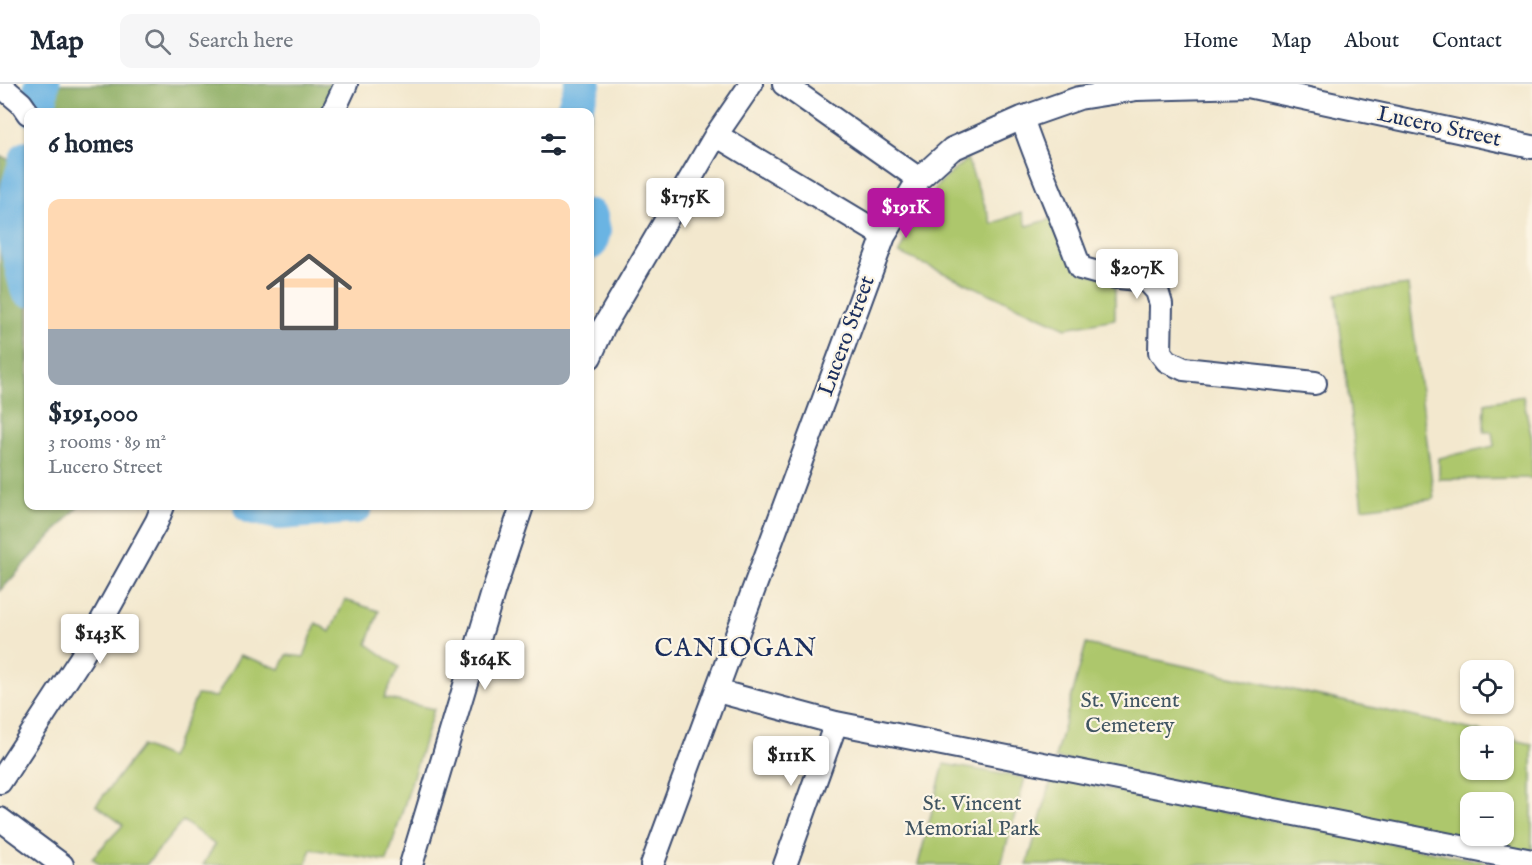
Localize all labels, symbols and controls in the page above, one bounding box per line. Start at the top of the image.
search box [120,14,540,68]
text: Map [30,24,84,59]
icon: search [141,25,174,58]
text: Search here [189,27,293,55]
text: Home [1183,28,1238,55]
text: Map [1271,28,1311,55]
text: About [1344,28,1399,55]
text: Contact [1432,28,1502,55]
street label: Lucero Street [1374,100,1504,154]
text: 6 homes [48,128,133,161]
icon: filters [537,128,570,161]
pin: $175K [643,178,727,229]
text: $175K [660,185,710,210]
pin: $191K [864,188,948,239]
text: $191K [881,195,931,220]
icon: home [255,238,363,346]
pin: $207K [1095,249,1179,300]
text: $207K [1110,256,1164,281]
street label: Lucero Street [812,272,882,400]
text: $191,000 [48,397,138,430]
text: 3 rooms · 89 m² [48,430,166,455]
text: Lucero Street [48,455,163,480]
pin: $143K [58,614,142,665]
text: $143K [75,621,125,646]
district label: CANIOGAN [654,632,818,665]
pin: $164K [443,640,527,691]
text: $164K [459,647,511,672]
map controls [1460,660,1514,846]
button: locate [1460,660,1514,714]
park label: St. Vincent Cemetery [1080,687,1180,740]
button: + [1460,726,1514,780]
pin: $111K [749,736,833,787]
text: $111K [767,743,815,768]
park label: St. Vincent Memorial Park [904,790,1040,843]
button: − [1460,792,1514,846]

